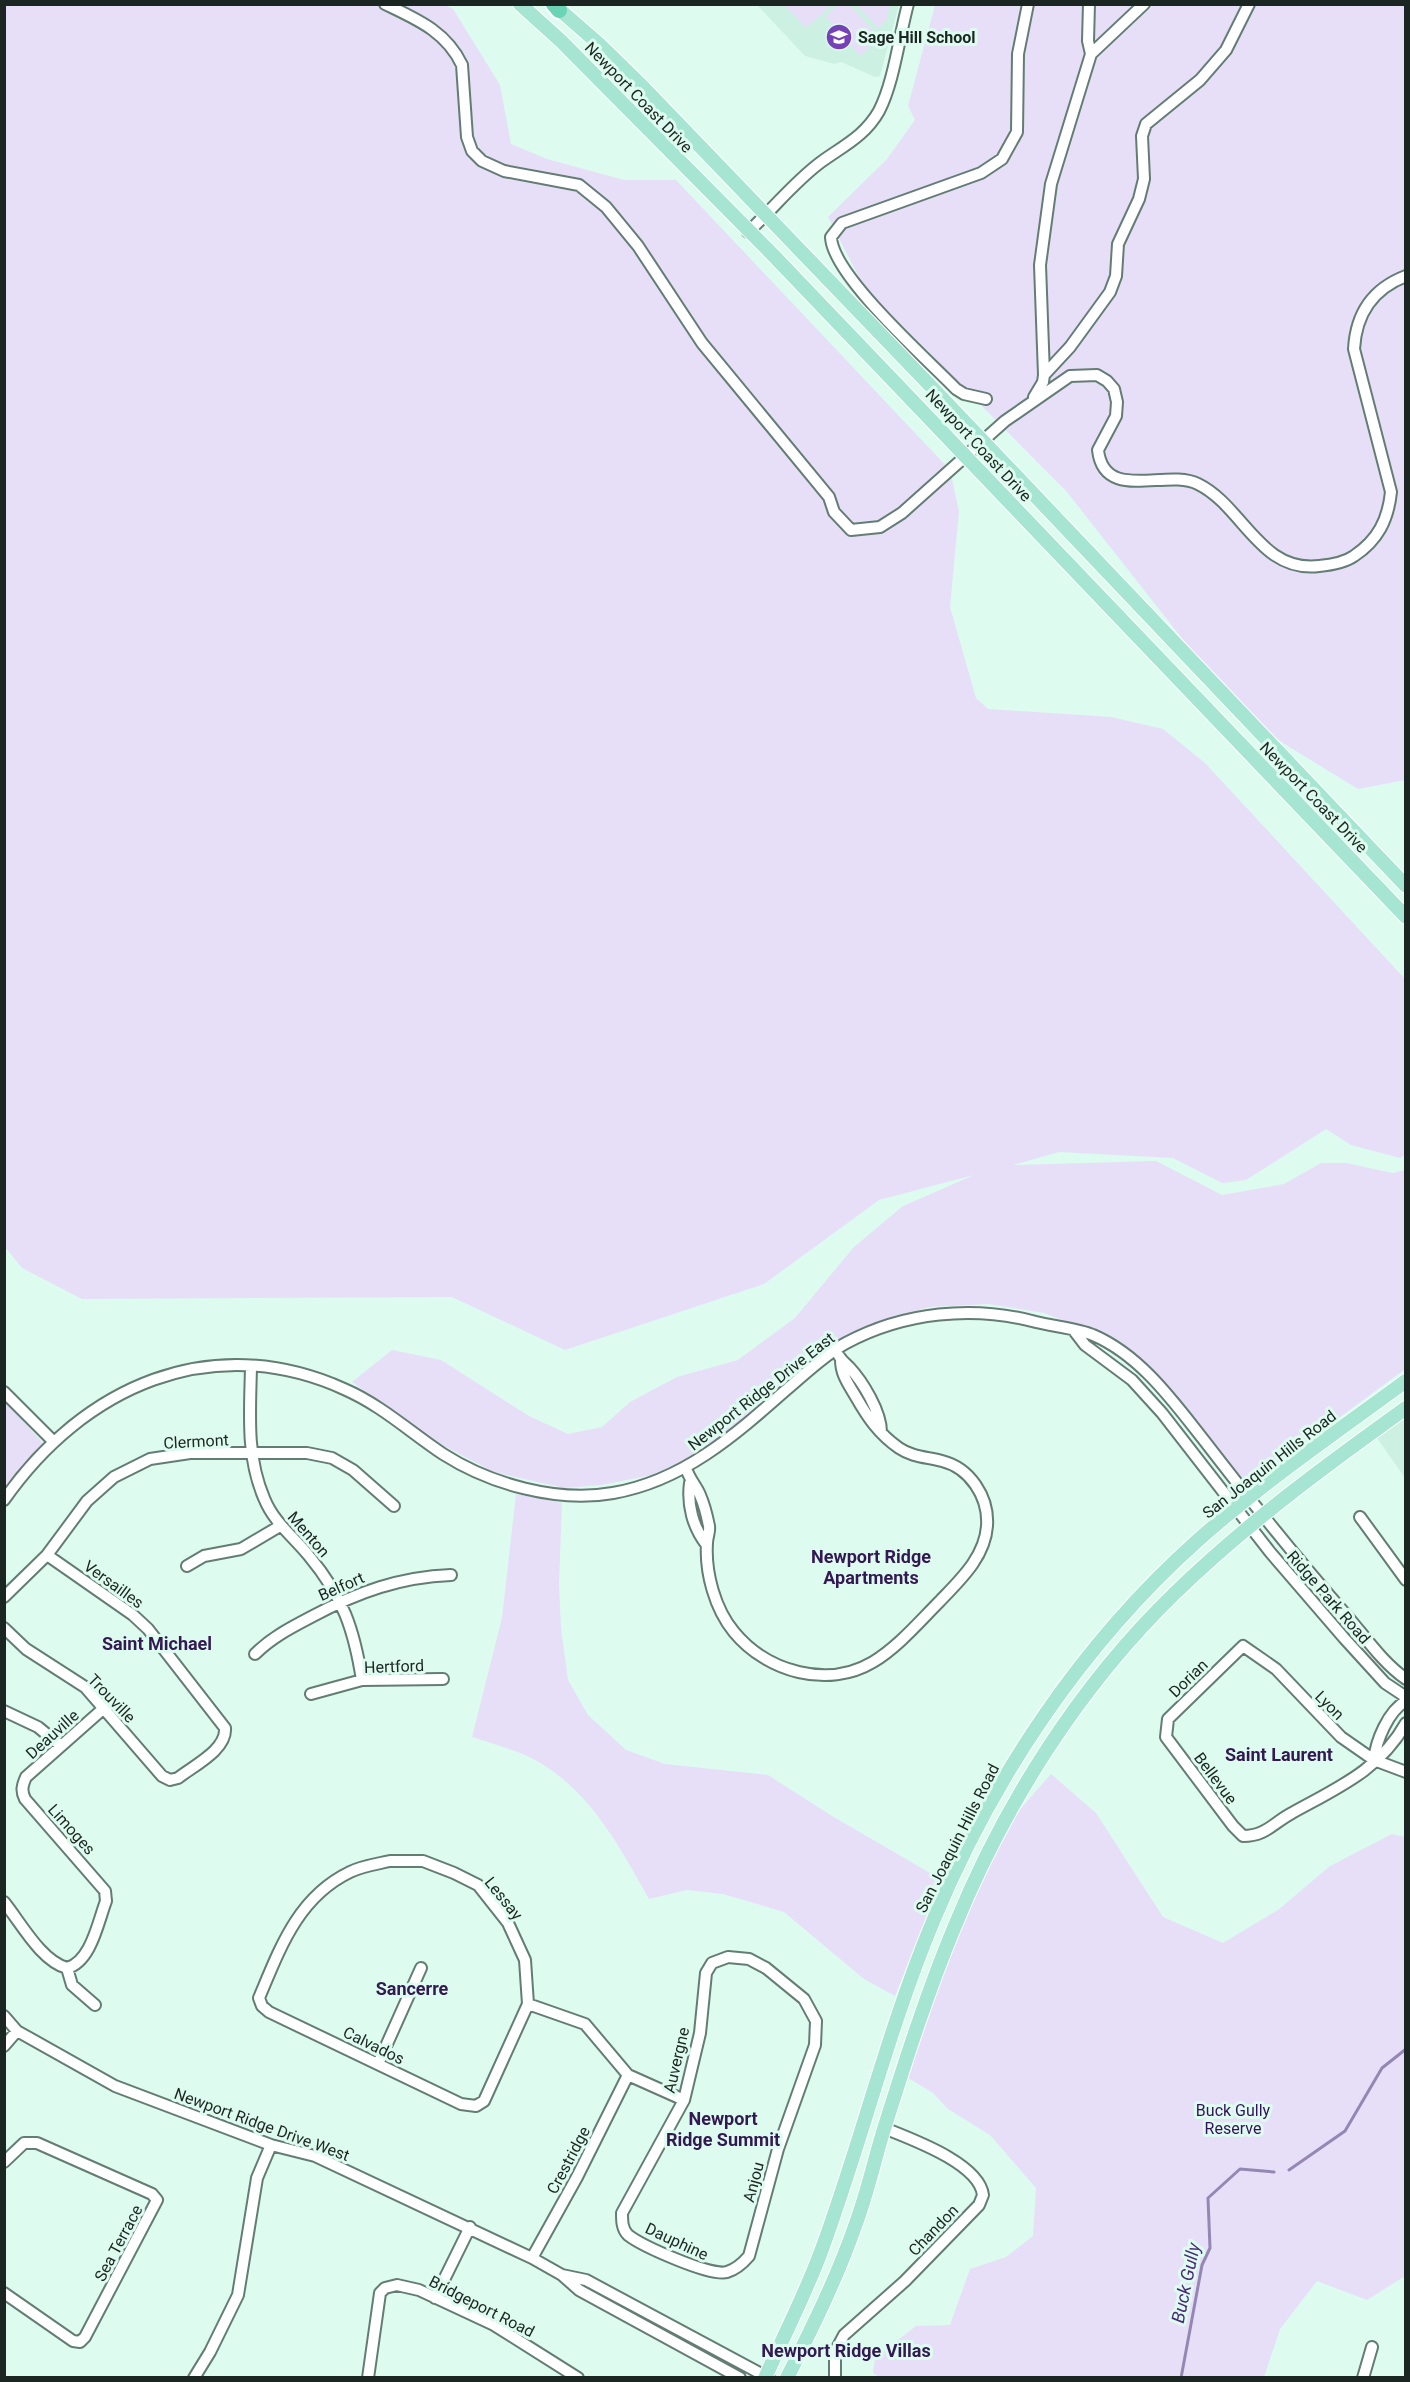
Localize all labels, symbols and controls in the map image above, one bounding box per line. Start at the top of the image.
school or university icon: Sage Hill School [824,22,854,52]
place label: Sage Hill School [858,28,976,47]
street label: Newport Coast Drive [581,38,696,157]
street label: Newport Coast Drive [922,385,1036,505]
street label: Newport Coast Drive [1256,738,1371,857]
street label: Newport Ridge Drive East [684,1328,838,1454]
street label: San Joaquin Hills Road [1199,1406,1340,1522]
street label: Clermont [163,1430,229,1453]
street label: Menton [284,1508,334,1561]
district label: Newport Ridge Apartments [811,1546,931,1588]
street label: Ridge Park Road [1283,1547,1374,1648]
street label: Versailles [80,1556,147,1612]
street label: Belfort [315,1568,367,1605]
district label: Saint Michael [102,1633,212,1654]
street label: Dorian [1165,1655,1212,1701]
street label: Hertford [364,1656,424,1677]
street label: Trouville [84,1670,139,1727]
street label: Lyon [1311,1687,1348,1724]
street label: Deauville [22,1706,83,1763]
district label: Saint Laurent [1225,1744,1333,1765]
street label: Bellevue [1190,1749,1241,1808]
street label: San Joaquin Hills Road [912,1761,1003,1916]
street label: Limoges [44,1800,99,1859]
street label: Lessay [481,1873,527,1924]
district label: Sancerre [376,1978,449,1999]
street label: Calvados [340,2022,407,2068]
street label: Auvergne [660,2025,693,2095]
street label: Newport Ridge Drive West [172,2084,352,2165]
park label: Buck Gully Reserve [1196,2101,1271,2138]
district label: Newport Ridge Summit [666,2108,780,2150]
street label: Crestridge [543,2123,594,2197]
street label: Anjou [739,2160,768,2204]
street label: Chandon [904,2201,962,2260]
street label: Sea Terrace [90,2202,146,2285]
street label: Dauphine [642,2219,711,2264]
water label: Buck Gully [1167,2240,1204,2325]
street label: Bridgeport Road [426,2272,538,2341]
district label: Newport Ridge Villas [761,2340,931,2361]

